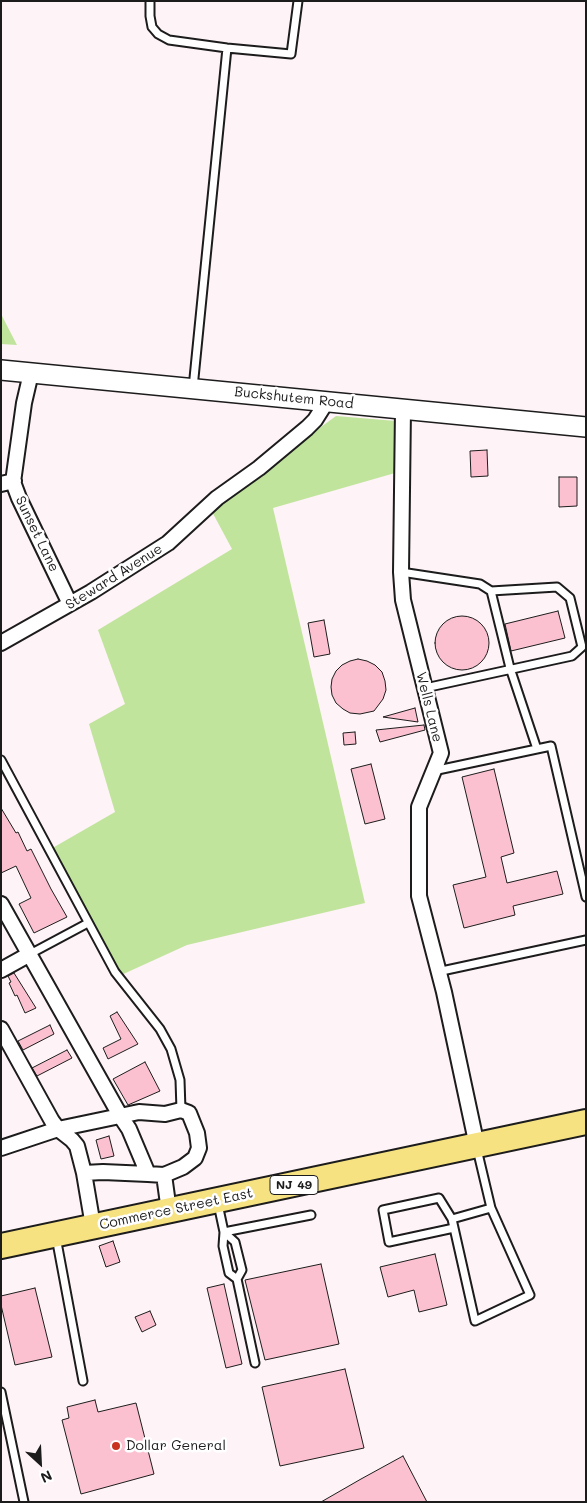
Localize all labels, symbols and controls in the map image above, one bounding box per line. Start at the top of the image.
street label: Buckshutem Road [234,383,354,413]
street label: Sunset Lane [11,494,63,574]
street label: Steward Avenue [62,540,166,614]
street label: Wells Lane [412,670,446,744]
road number: NJ 49 [270,1176,318,1194]
street label: Commerce Street East [98,1185,254,1233]
north arrow [15,1438,65,1488]
place label: Dollar General [126,1438,226,1454]
marker: Dollar General [110,1440,122,1452]
text: N [38,1466,55,1488]

